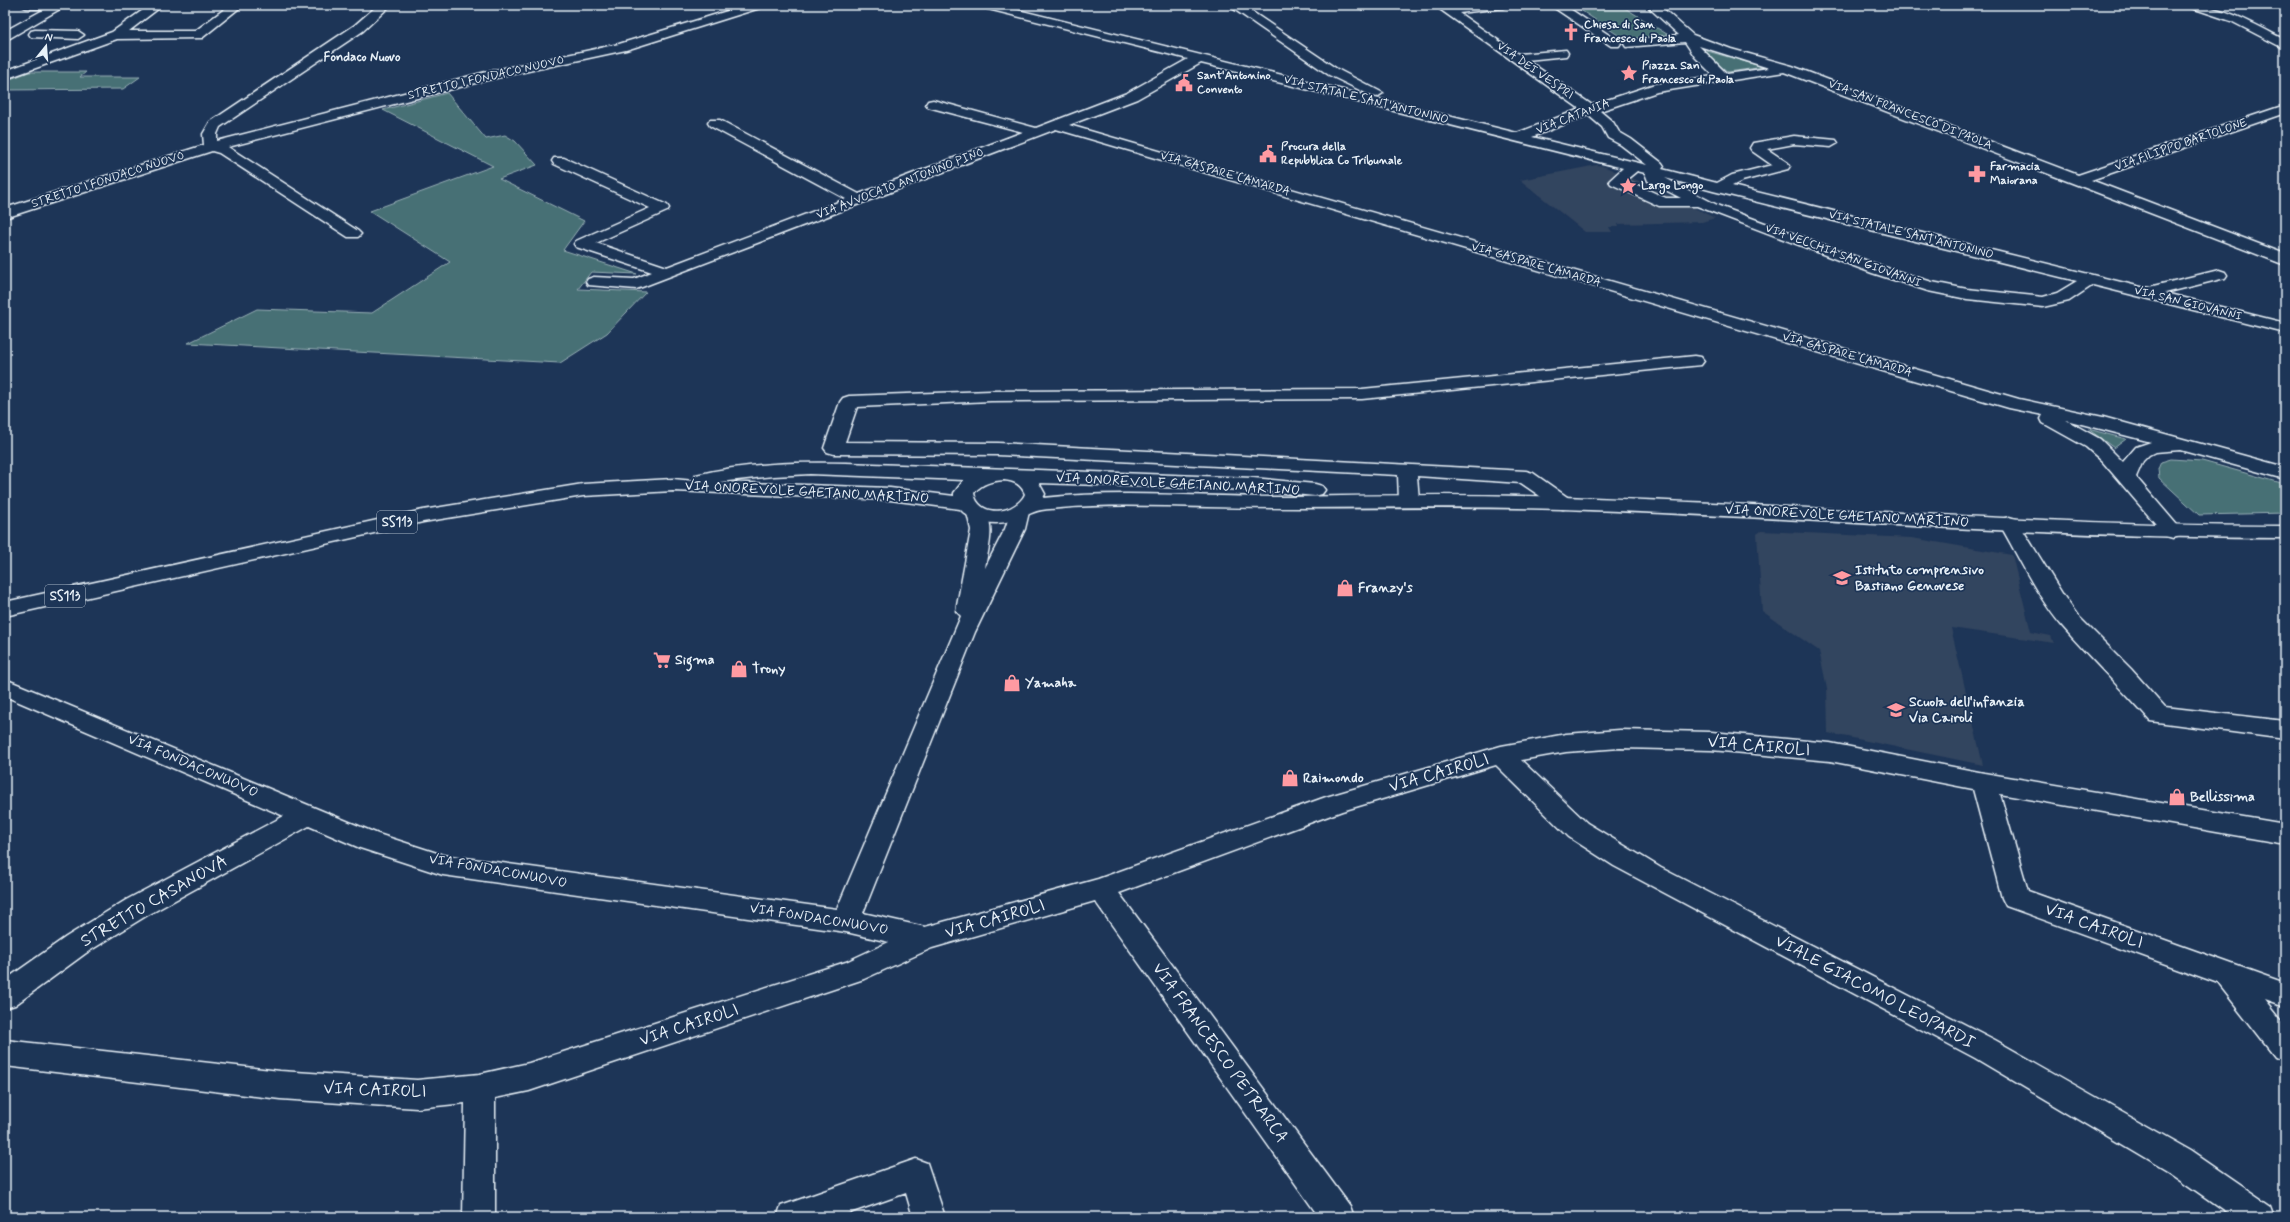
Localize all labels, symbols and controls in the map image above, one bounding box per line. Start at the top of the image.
place label: Chiesa di San Francesco di Paola [1584,17,1676,47]
church icon: Chiesa di San Francesco di Paola [1561,22,1581,42]
north arrow [26,26,66,66]
text: N [43,30,54,45]
street label: VIA DEI VESPRI [1493,39,1577,103]
district label: Fondaco Nuovo [324,49,401,66]
street label: STRETTO I FONDACO NUOVO [406,52,566,104]
place label: Piazza San Francesco di Paola [1642,58,1734,88]
place icon: Piazza San Francesco di Paola [1619,63,1639,83]
place label: Sant'Antonino Convento [1197,68,1271,98]
street label: VIA STATALE SANT'ANTONINO [1282,72,1450,128]
public building icon: Sant'Antonino Convento [1174,73,1194,93]
street label: VIA SAN FRANCESCO DI PAOLA [1826,76,1994,154]
street label: VIA CATANIA [1534,96,1612,138]
street label: VIA FILIPPO BARTOLONE [2113,115,2249,175]
place label: Procura della Repubblica Co Tribunale [1281,139,1403,169]
public building icon: Procura della Repubblica Co Tribunale [1258,144,1278,164]
street label: VIA AVVOCATO ANTONINO PINO [814,145,986,223]
street label: STRETTO I FONDACO NUOVO [29,148,187,212]
street label: VIA GASPARE CAMARDA [1158,148,1292,200]
place label: Farmacia Maiorana [1990,159,2040,189]
pharmacy icon: Farmacia Maiorana [1967,164,1987,184]
place icon: Largo Longo [1618,176,1638,196]
place label: Largo Longo [1641,178,1703,195]
street label: VIA STATALE SANT'ANTONINO [1827,207,1995,263]
street label: VIA VECCHIA SAN GIOVANNI [1763,220,1923,292]
street label: VIA GASPARE CAMARDA [1469,239,1603,291]
street label: VIA SAN GIOVANNI [2133,283,2243,325]
street label: VIA GASPARE CAMARDA [1780,329,1914,381]
street label: VIA ONOREVOLE GAETANO MARTINO [1055,469,1301,499]
street label: VIA ONOREVOLE GAETANO MARTINO [684,477,930,507]
street label: VIA ONOREVOLE GAETANO MARTINO [1724,501,1970,531]
road number: SS113 [377,511,417,533]
place label: Istituto comprensivo Bastiano Genovese [1855,561,1984,595]
school or university icon: Istituto comprensivo Bastiano Genovese [1832,568,1852,588]
shop icon: Franzy's [1335,578,1355,598]
place label: Franzy's [1358,579,1414,597]
road number: SS113 [45,585,85,607]
supermarket icon: Sigma [652,650,672,670]
place label: Sigma [675,651,715,672]
shop icon: Trony [729,659,749,679]
place label: Trony [752,660,786,678]
shop icon: Yamaha [1002,673,1022,693]
place label: Yamaha [1025,674,1077,692]
place label: Scuola dell'infanzia Via Cairoli [1909,693,2025,727]
school or university icon: Scuola dell'infanzia Via Cairoli [1886,700,1906,720]
street label: VIA FONDACONUOVO [125,730,261,802]
street label: VIA CAIROLI [1707,731,1811,761]
street label: VIA CAIROLI [1386,748,1492,798]
shop icon: Raimondo [1280,768,1300,788]
place label: Raimondo [1303,769,1364,787]
shop icon: Bellissima [2167,787,2187,807]
place label: Bellissima [2190,788,2255,806]
street label: STRETTO CASANOVA [76,850,232,952]
street label: VIA FONDACONUOVO [428,850,568,892]
street label: VIA CAIROLI [942,894,1048,944]
street label: VIA CAIROLI [2042,898,2146,954]
street label: VIA FONDACONUOVO [749,899,889,939]
street label: VIALE GIACOMO LEOPARDI [1771,930,1979,1054]
street label: VIA FRANCESCO PETRARCA [1147,958,1293,1148]
street label: VIA CAIROLI [637,999,741,1051]
street label: VIA CAIROLI [323,1077,427,1103]

